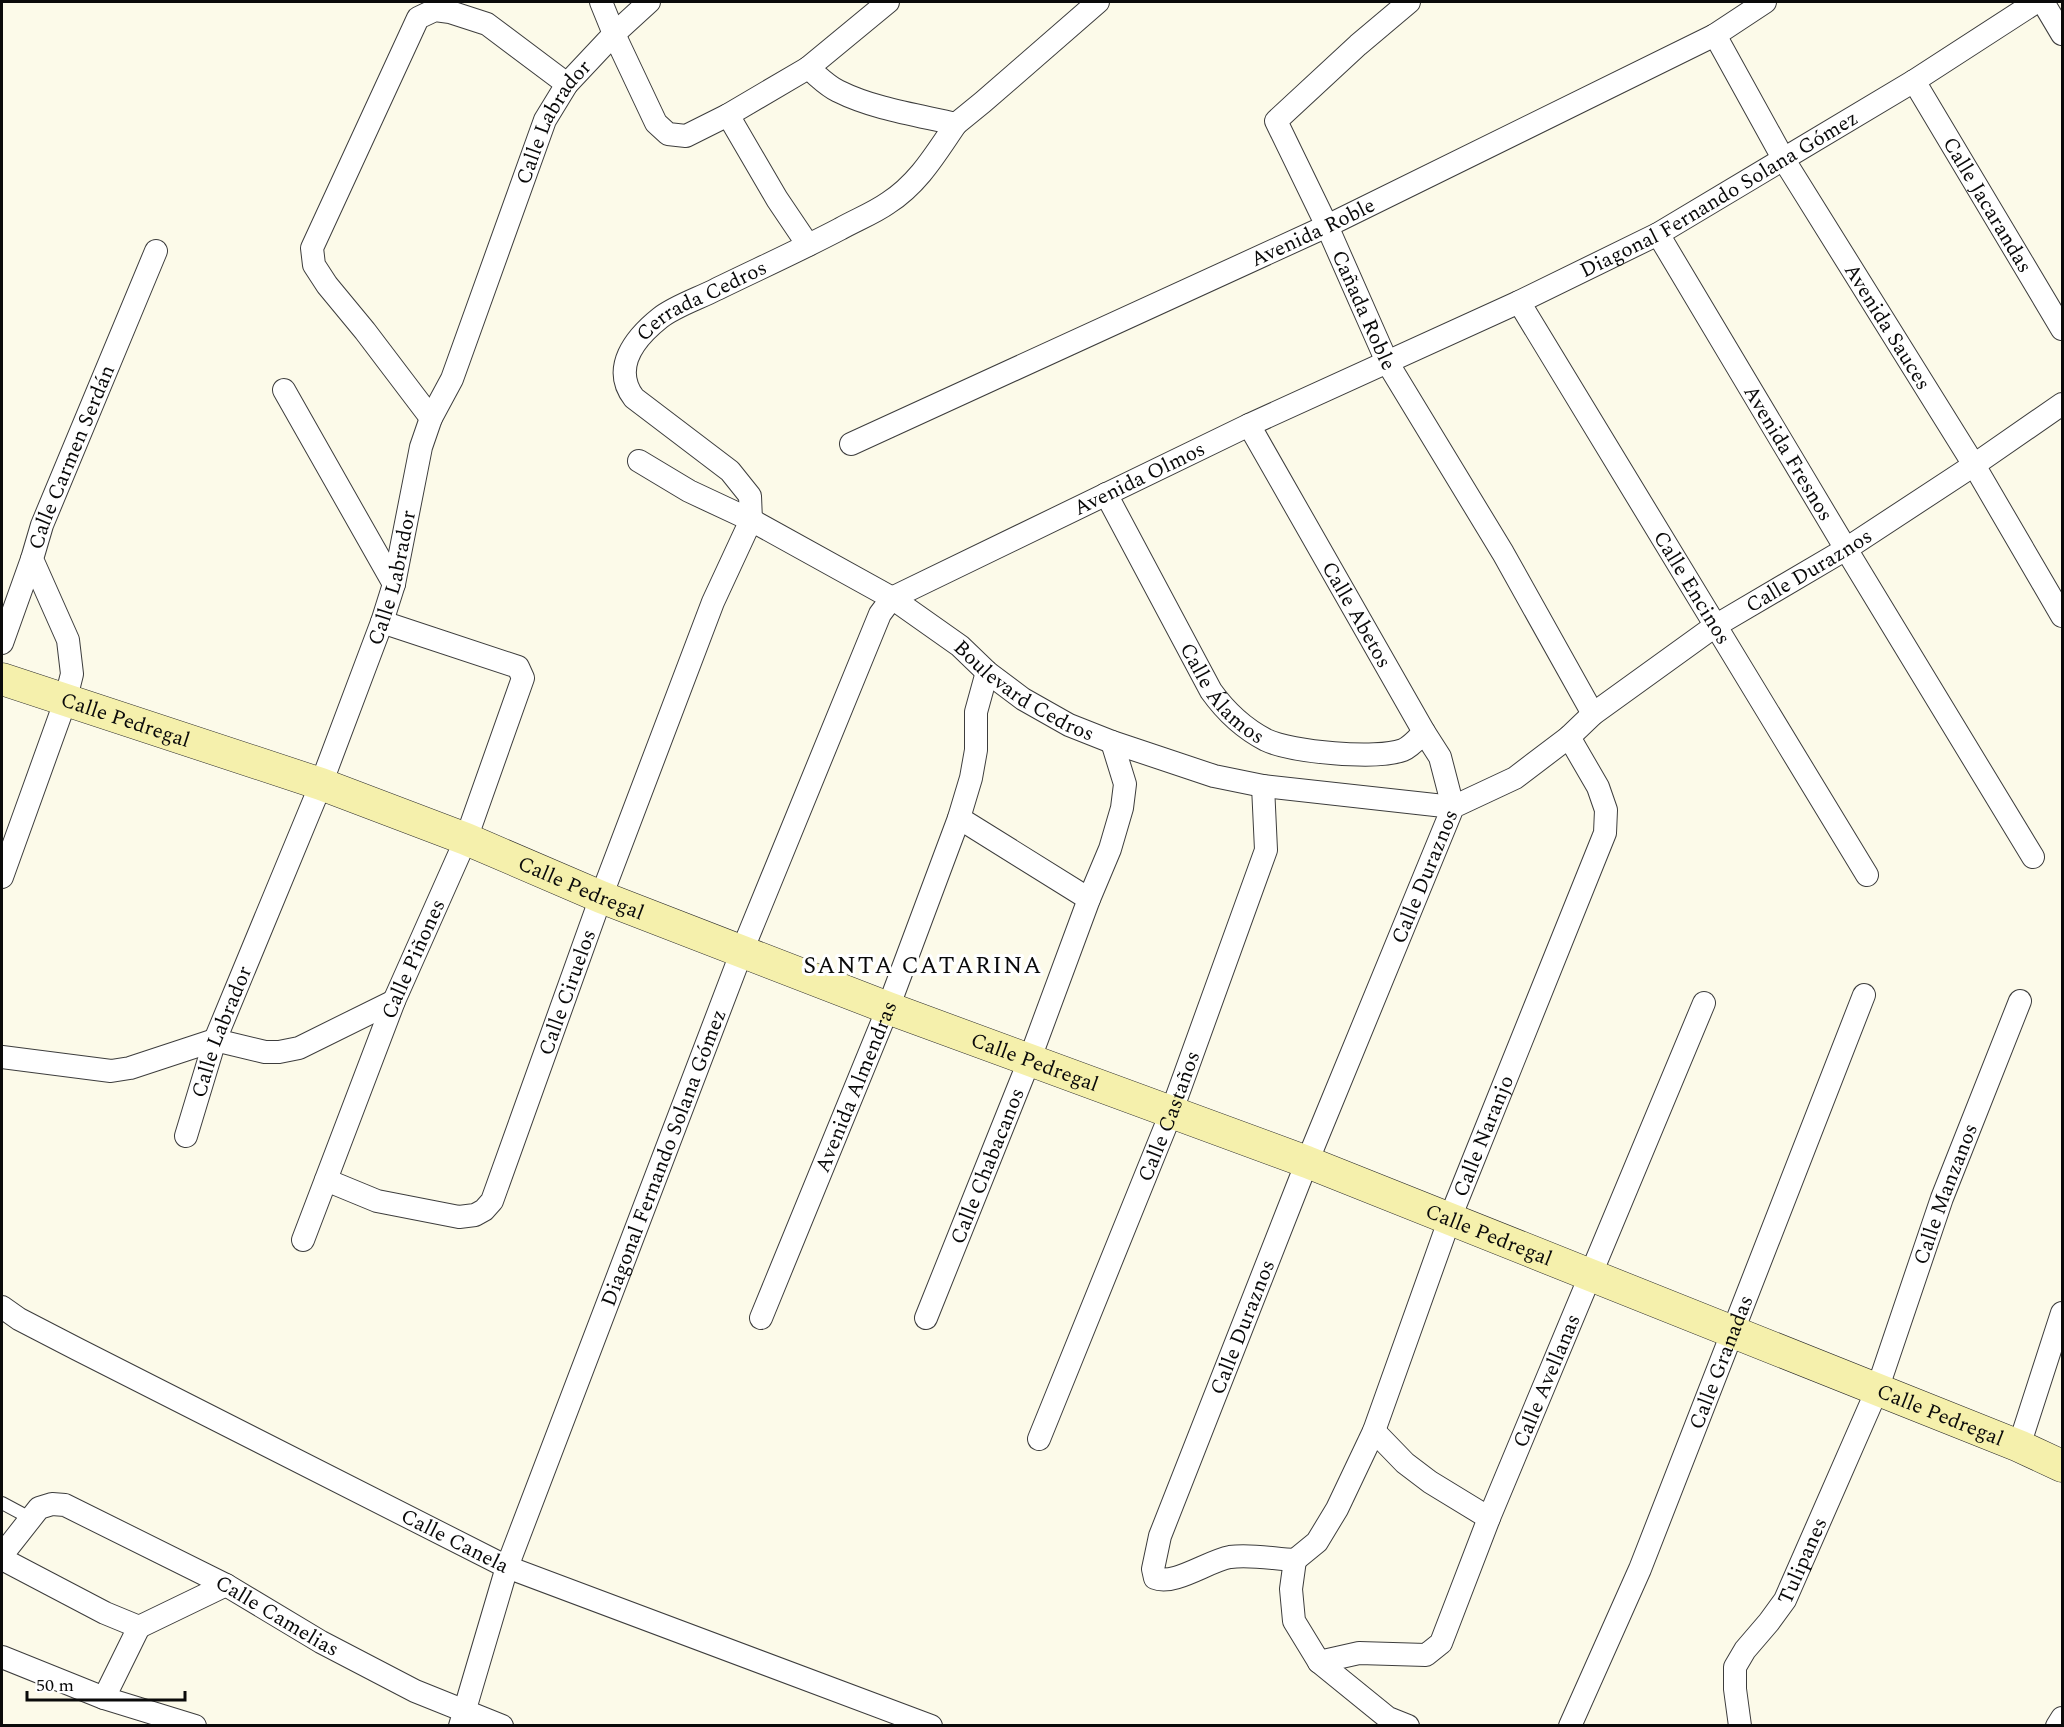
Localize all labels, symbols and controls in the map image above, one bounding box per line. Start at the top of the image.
street label: Calle Labrador [508,53,599,189]
street label: Diagonal Fernando Solana Gómez [1575,103,1865,287]
street label: Calle Jacarandas [1934,131,2040,279]
street label: Avenida Roble [1246,190,1381,276]
street label: Cañada Roble [1323,245,1404,377]
street label: Cerrada Cedros [629,252,773,349]
street label: Avenida Sauces [1835,257,1939,397]
street label: Calle Carmen Serdán [21,360,124,554]
street label: Avenida Fresnos [1735,379,1841,528]
street label: Avenida Olmos [1068,434,1211,525]
street label: Calle Labrador [360,507,425,650]
street label: Calle Duraznos [1740,521,1879,622]
street label: Calle Encinos [1645,525,1739,651]
street label: Calle Abetos [1313,556,1399,674]
street label: Boulevard Cedros [946,633,1099,750]
street label: Calle Álamos [1171,637,1270,753]
street label: Calle Pedregal [56,684,194,757]
street label: Calle Duraznos [1383,805,1467,949]
street label: Calle Pedregal [513,848,649,929]
street label: Calle Piñones [374,894,454,1024]
street label: Calle Ciruelos [530,925,605,1060]
district label: SANTA CATARINA [803,948,1043,984]
street label: Calle Labrador [183,961,261,1102]
street label: Avenida Almendras [807,997,906,1178]
street label: Diagonal Fernando Solana Gómez [593,1005,735,1311]
street label: Calle Pedregal [966,1025,1103,1101]
street label: Calle Castaños [1130,1046,1209,1187]
street label: Calle Naranjo [1445,1070,1523,1202]
street label: Calle Chabacanos [942,1083,1034,1249]
street label: Calle Manzanos [1905,1119,1987,1269]
street label: Calle Pedregal [1420,1196,1557,1275]
street label: Calle Duraznos [1202,1255,1284,1400]
street label: Calle Granadas [1681,1291,1762,1434]
street label: Calle Avellanas [1505,1309,1589,1453]
street label: Calle Pedregal [1872,1376,2008,1455]
street label: Calle Canela [395,1501,515,1583]
street label: Tulipanes [1770,1512,1836,1610]
street label: Calle Camelias [210,1567,344,1666]
scale bar [27,1664,184,1702]
text: 50 m [36,1672,74,1699]

